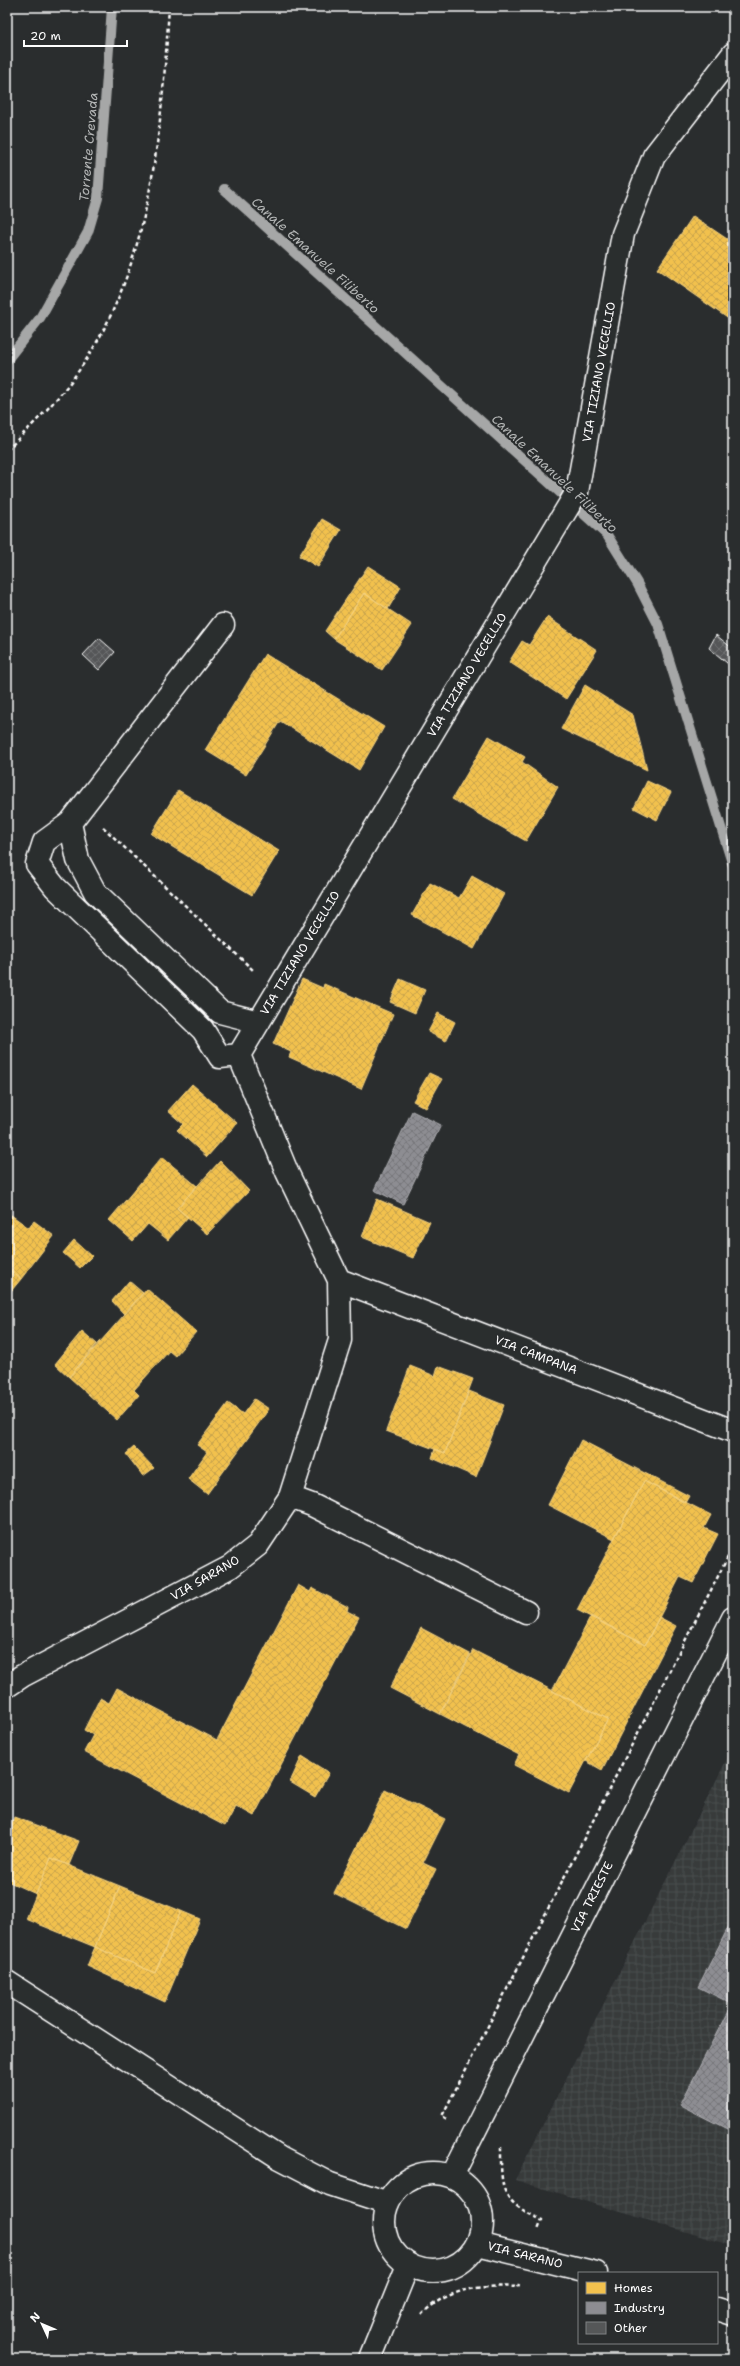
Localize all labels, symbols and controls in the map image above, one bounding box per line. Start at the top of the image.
scale bar [24,22,127,48]
text: 20 m [30,28,61,44]
water label: Torrente Crevada [75,92,102,202]
water label: Canale Emanuele Filiberto [248,193,383,317]
street label: VIA TIZIANO VECELLIO [579,301,619,443]
water label: Canale Emanuele Filiberto [488,410,621,536]
street label: VIA TIZIANO VECELLIO [423,610,511,740]
street label: VIA TIZIANO VECELLIO [256,888,344,1018]
street label: VIA CAMPANA [492,1332,580,1378]
street label: VIA SARANO [168,1552,242,1604]
street label: VIA TRIESTE [567,1859,617,1935]
street label: VIA SARANO [486,2238,564,2272]
legend [578,2272,718,2344]
text: Homes [614,2280,653,2296]
text: Industry [614,2300,665,2316]
north arrow [22,2304,62,2344]
text: N [27,2309,44,2326]
text: Other [614,2320,648,2336]

